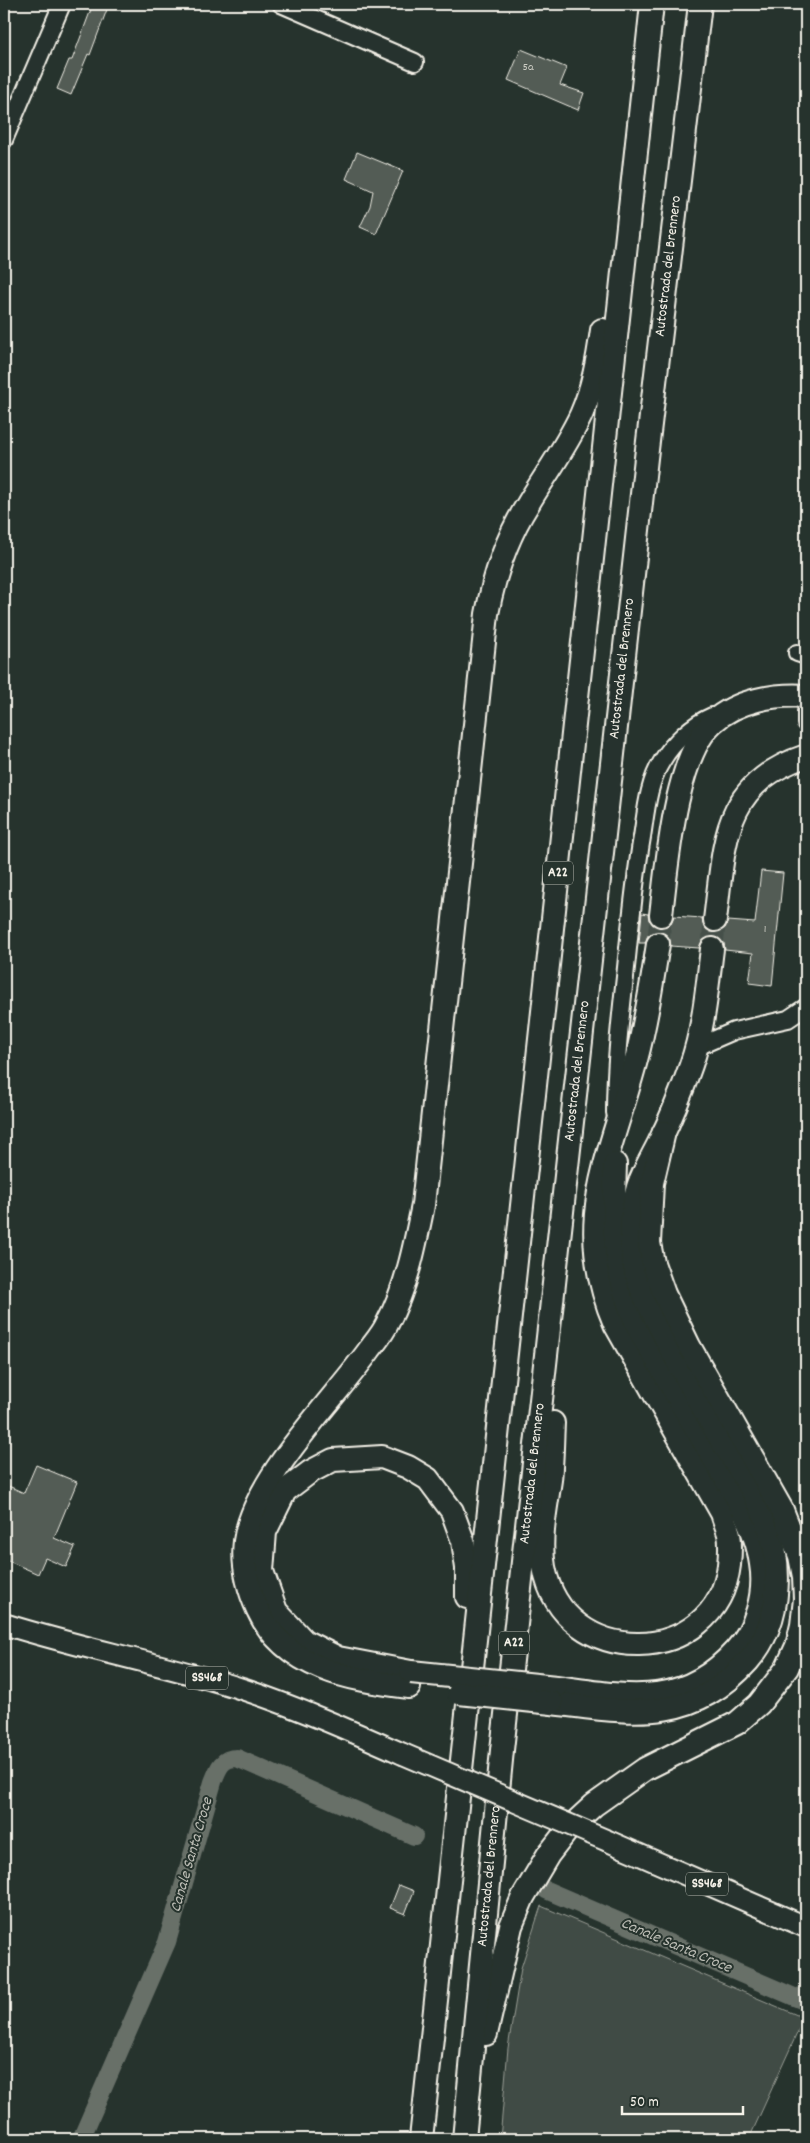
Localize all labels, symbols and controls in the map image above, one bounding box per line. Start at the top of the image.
house number: 5a [522,59,534,76]
street label: Autostrada del Brennero [650,194,688,338]
street label: Autostrada del Brennero [604,597,641,740]
road number: A22 [543,861,573,884]
house number: 1 [764,921,766,938]
street label: Autostrada del Brennero [559,999,596,1143]
street label: Autostrada del Brennero [514,1402,552,1545]
road number: A22 [499,1632,529,1655]
road number: SS468 [186,1666,228,1690]
water label: Canale Santa Croce [165,1794,220,1915]
street label: Autostrada del Brennero [472,1804,508,1948]
road number: SS468 [686,1872,728,1896]
water label: Canale Santa Croce [617,1912,736,1980]
scale bar [622,2083,744,2115]
text: 50 m [630,2092,659,2114]

